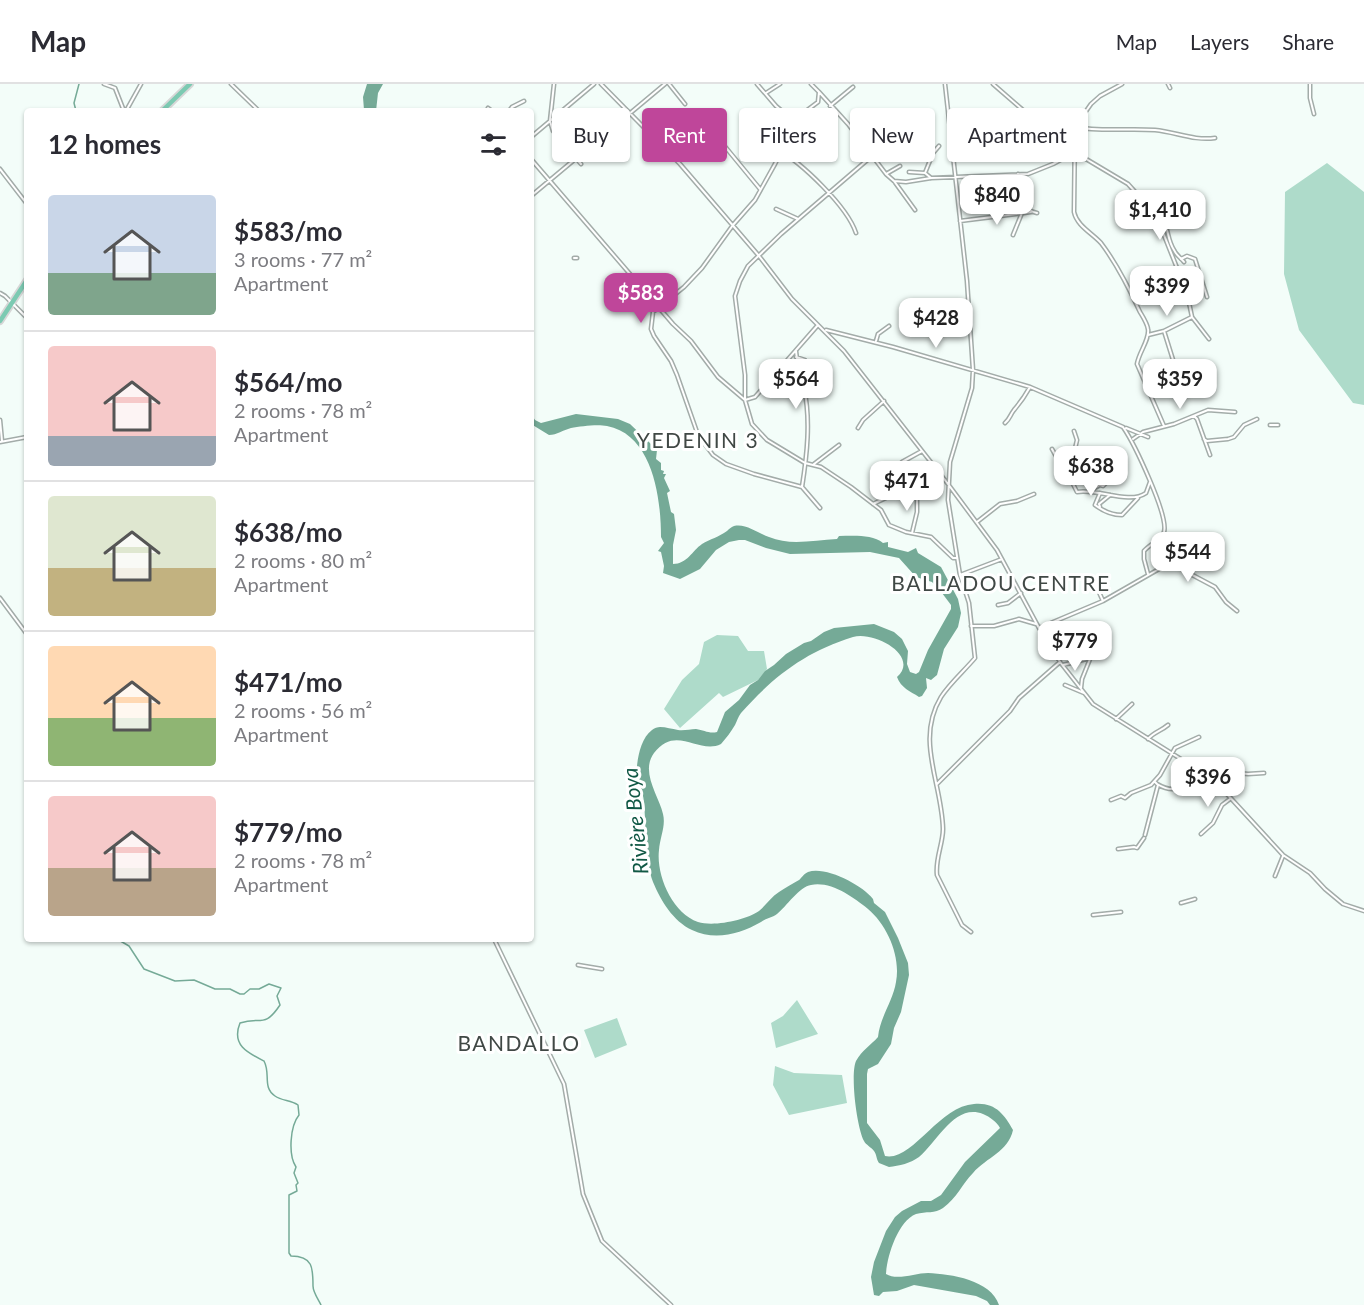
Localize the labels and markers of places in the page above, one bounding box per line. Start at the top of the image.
pin: $840 [961,175,1033,226]
pin: $1,410 [1111,190,1209,241]
pin: $399 [1131,266,1203,317]
pin: $583 [605,273,677,324]
pin: $428 [900,298,972,349]
pin: $564 [760,359,832,410]
pin: $359 [1144,359,1216,410]
pin: $638 [1055,446,1127,497]
pin: $471 [871,461,943,512]
pin: $544 [1152,532,1224,583]
pin: $779 [1039,621,1111,672]
pin: $396 [1172,757,1244,808]

